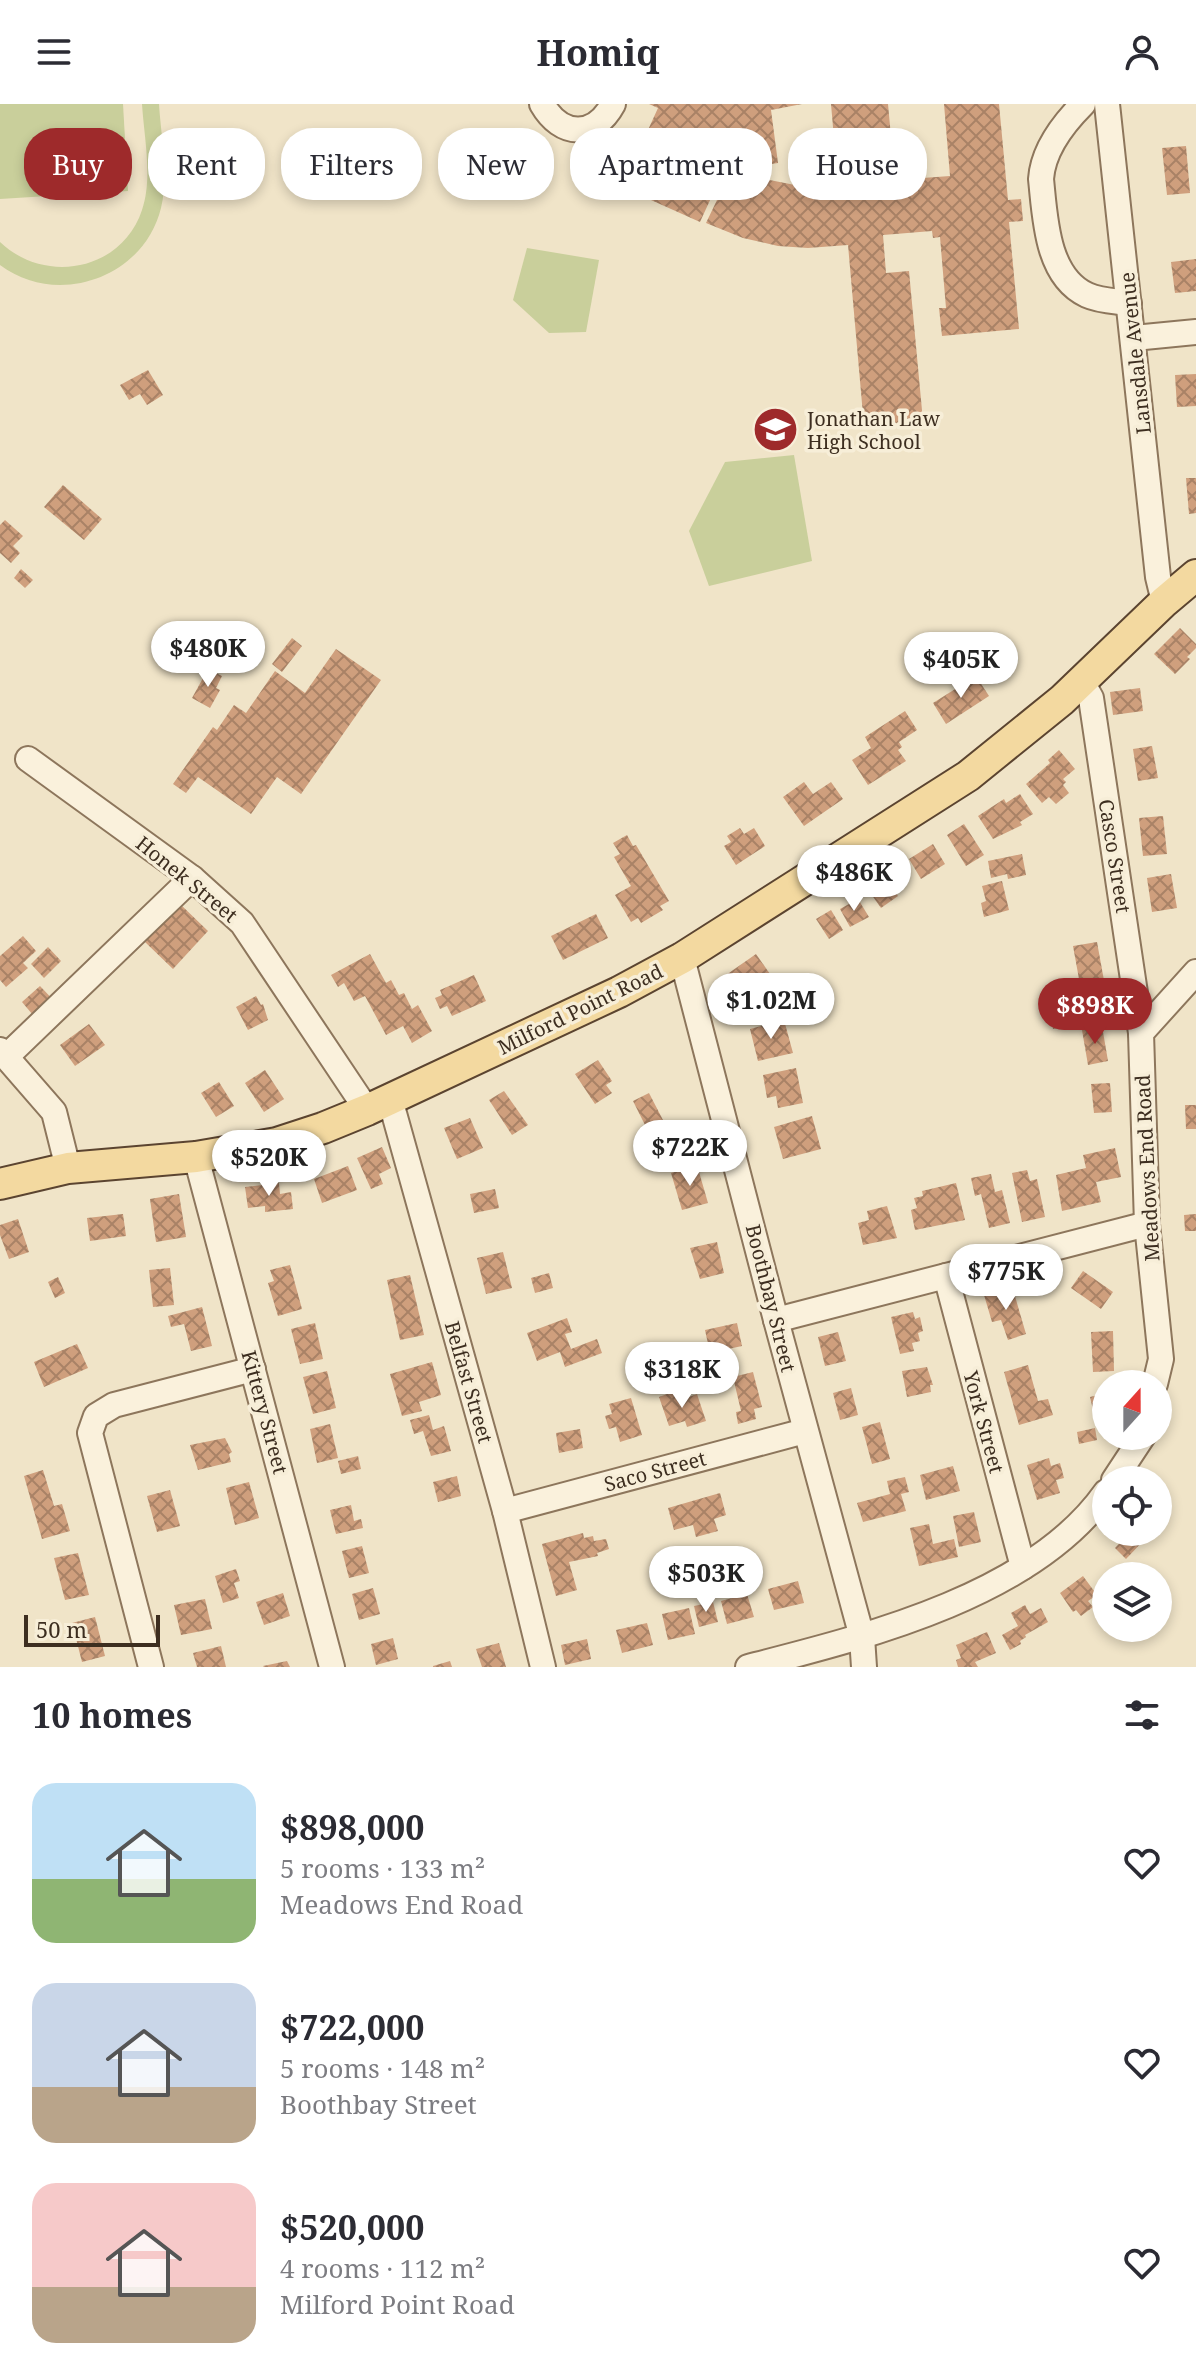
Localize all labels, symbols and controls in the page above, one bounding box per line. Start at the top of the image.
text: Homiq [536,28,660,77]
icon: menu [32,30,76,74]
icon: person [1120,30,1164,74]
chip: Buy [24,128,132,200]
chip: Rent [148,128,265,200]
chip: Filters [281,128,422,200]
chip: New [438,128,554,200]
chip: Apartment [570,128,772,200]
chip: House [788,128,927,200]
street label: Lansdale Avenue [1113,271,1157,435]
place label: Jonathan Law High School [806,405,941,455]
school or university icon: Jonathan Law High School [752,406,800,454]
pin: $480K [152,621,264,689]
text: $480K [169,629,247,665]
pin: $405K [905,632,1017,700]
text: $405K [922,640,1000,676]
street label: Casco Street [1093,797,1137,915]
street label: Honek Street [130,830,244,928]
pin: $486K [798,845,910,913]
text: $486K [815,853,893,889]
street label: Milford Point Road [493,957,667,1061]
pin: $1.02M [706,973,836,1041]
pin: $898K [1039,978,1151,1046]
text: $1.02M [725,981,817,1017]
text: $898K [1056,986,1134,1022]
street label: Meadows End Road [1129,1074,1165,1262]
pin: $722K [634,1120,746,1188]
text: $722K [651,1128,729,1164]
pin: $520K [213,1130,325,1198]
text: $520K [230,1138,308,1174]
street label: Boothbay Street [740,1221,802,1375]
pin: $775K [950,1244,1062,1312]
text: $775K [967,1252,1045,1288]
street label: Belfast Street [439,1318,499,1446]
pin: $318K [626,1342,738,1410]
street label: Kittery Street [236,1347,294,1477]
text: $318K [643,1350,721,1386]
street label: York Street [957,1367,1011,1476]
north arrow [1092,1370,1172,1450]
map controls [1092,1370,1172,1642]
street label: Saco Street [601,1444,709,1498]
button: locate [1092,1466,1172,1546]
pin: $503K [650,1546,762,1614]
text: $503K [667,1554,745,1590]
button: layers [1092,1562,1172,1642]
scale bar [24,1611,160,1647]
text: 50 m [36,1614,87,1644]
text: 10 homes [32,1692,192,1738]
icon: filters [1120,1693,1164,1737]
text: $898,000 [280,1804,424,1850]
icon: home [96,1815,192,1911]
icon: heart [1120,1841,1164,1885]
text: 5 rooms · 133 m² [280,1850,485,1886]
text: Meadows End Road [280,1886,523,1922]
text: $722,000 [280,2004,424,2050]
icon: home [96,2015,192,2111]
icon: heart [1120,2041,1164,2085]
text: 5 rooms · 148 m² [280,2050,485,2086]
text: Boothbay Street [280,2086,477,2122]
text: $520,000 [280,2204,424,2250]
icon: home [96,2215,192,2311]
icon: heart [1120,2241,1164,2285]
text: 4 rooms · 112 m² [280,2250,485,2286]
text: Milford Point Road [280,2286,515,2322]

